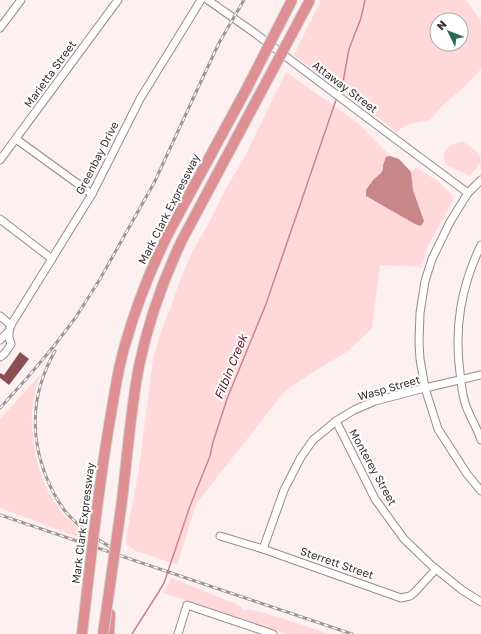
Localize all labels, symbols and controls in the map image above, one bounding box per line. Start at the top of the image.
north arrow [429,12,469,52]
text: N [434,17,449,32]
street label: Marietta Street [21,38,78,110]
street label: Attaway Street [310,58,380,115]
street label: Greenbay Drive [73,119,121,197]
street label: Mark Clark Expressway [135,151,202,266]
water label: Filbin Creek [211,331,251,401]
street label: Wasp Street [356,372,422,403]
street label: Monterey Street [347,426,400,507]
street label: Mark Clark Expressway [69,462,96,584]
street label: Sterrett Street [299,544,375,581]

